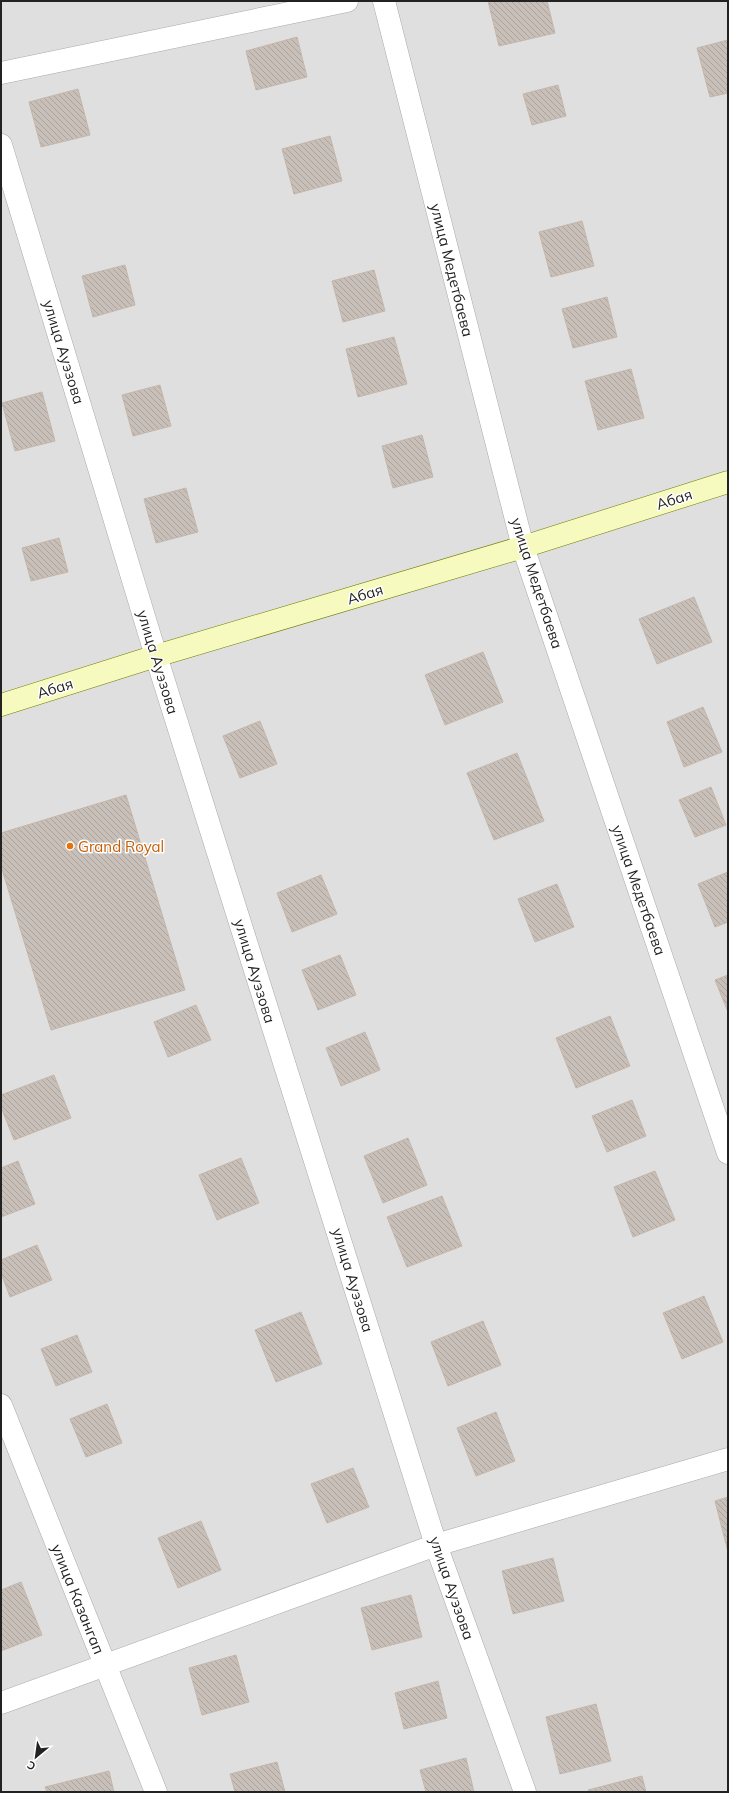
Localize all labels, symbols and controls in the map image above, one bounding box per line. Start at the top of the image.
street label: улица Медетбаева [426,201,478,339]
street label: улица Ауэзова [39,298,89,406]
street label: Абая [654,484,694,514]
street label: улица Медетбаева [507,515,567,651]
street label: Абая [345,580,385,608]
street label: улица Ауэзова [133,608,183,716]
street label: Абая [35,674,75,702]
street label: улица Медетбаева [608,822,670,958]
place label: Grand Royal [78,837,164,856]
marker: Grand Royal [65,841,75,851]
street label: улица Ауэзова [230,917,280,1025]
street label: улица Ауэзова [328,1226,378,1334]
street label: улица Ауэзова [425,1534,479,1642]
street label: улица Казангап [47,1541,109,1657]
north arrow [16,1737,56,1777]
text: С [24,1758,38,1774]

